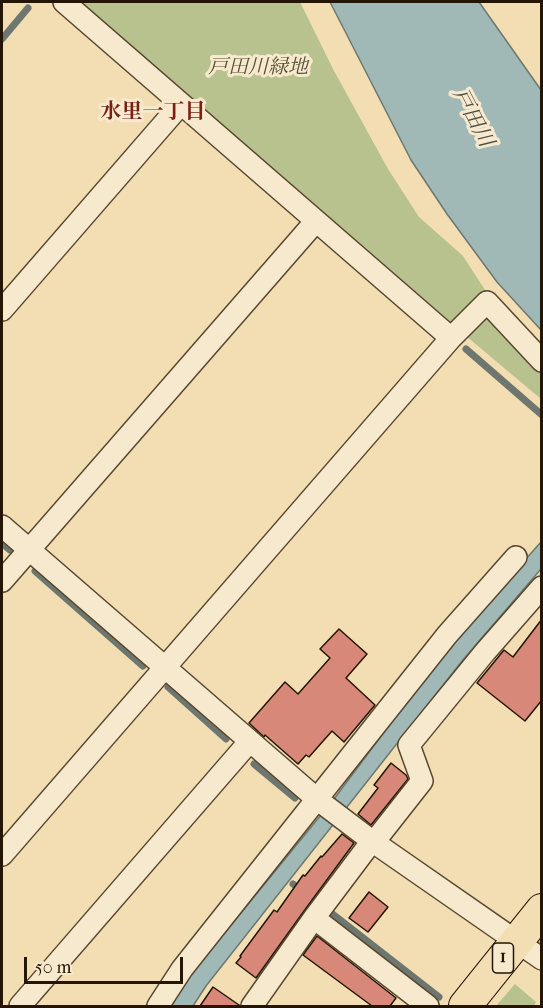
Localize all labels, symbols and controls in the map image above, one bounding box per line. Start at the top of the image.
park label: 戸田川緑地 [208,56,308,80]
water label: 戸田川 [446,84,498,152]
district label: 水里一丁目 [101,100,205,126]
road number: 1 [492,943,514,973]
scale bar [27,945,186,983]
text: 50 m [35,957,71,978]

